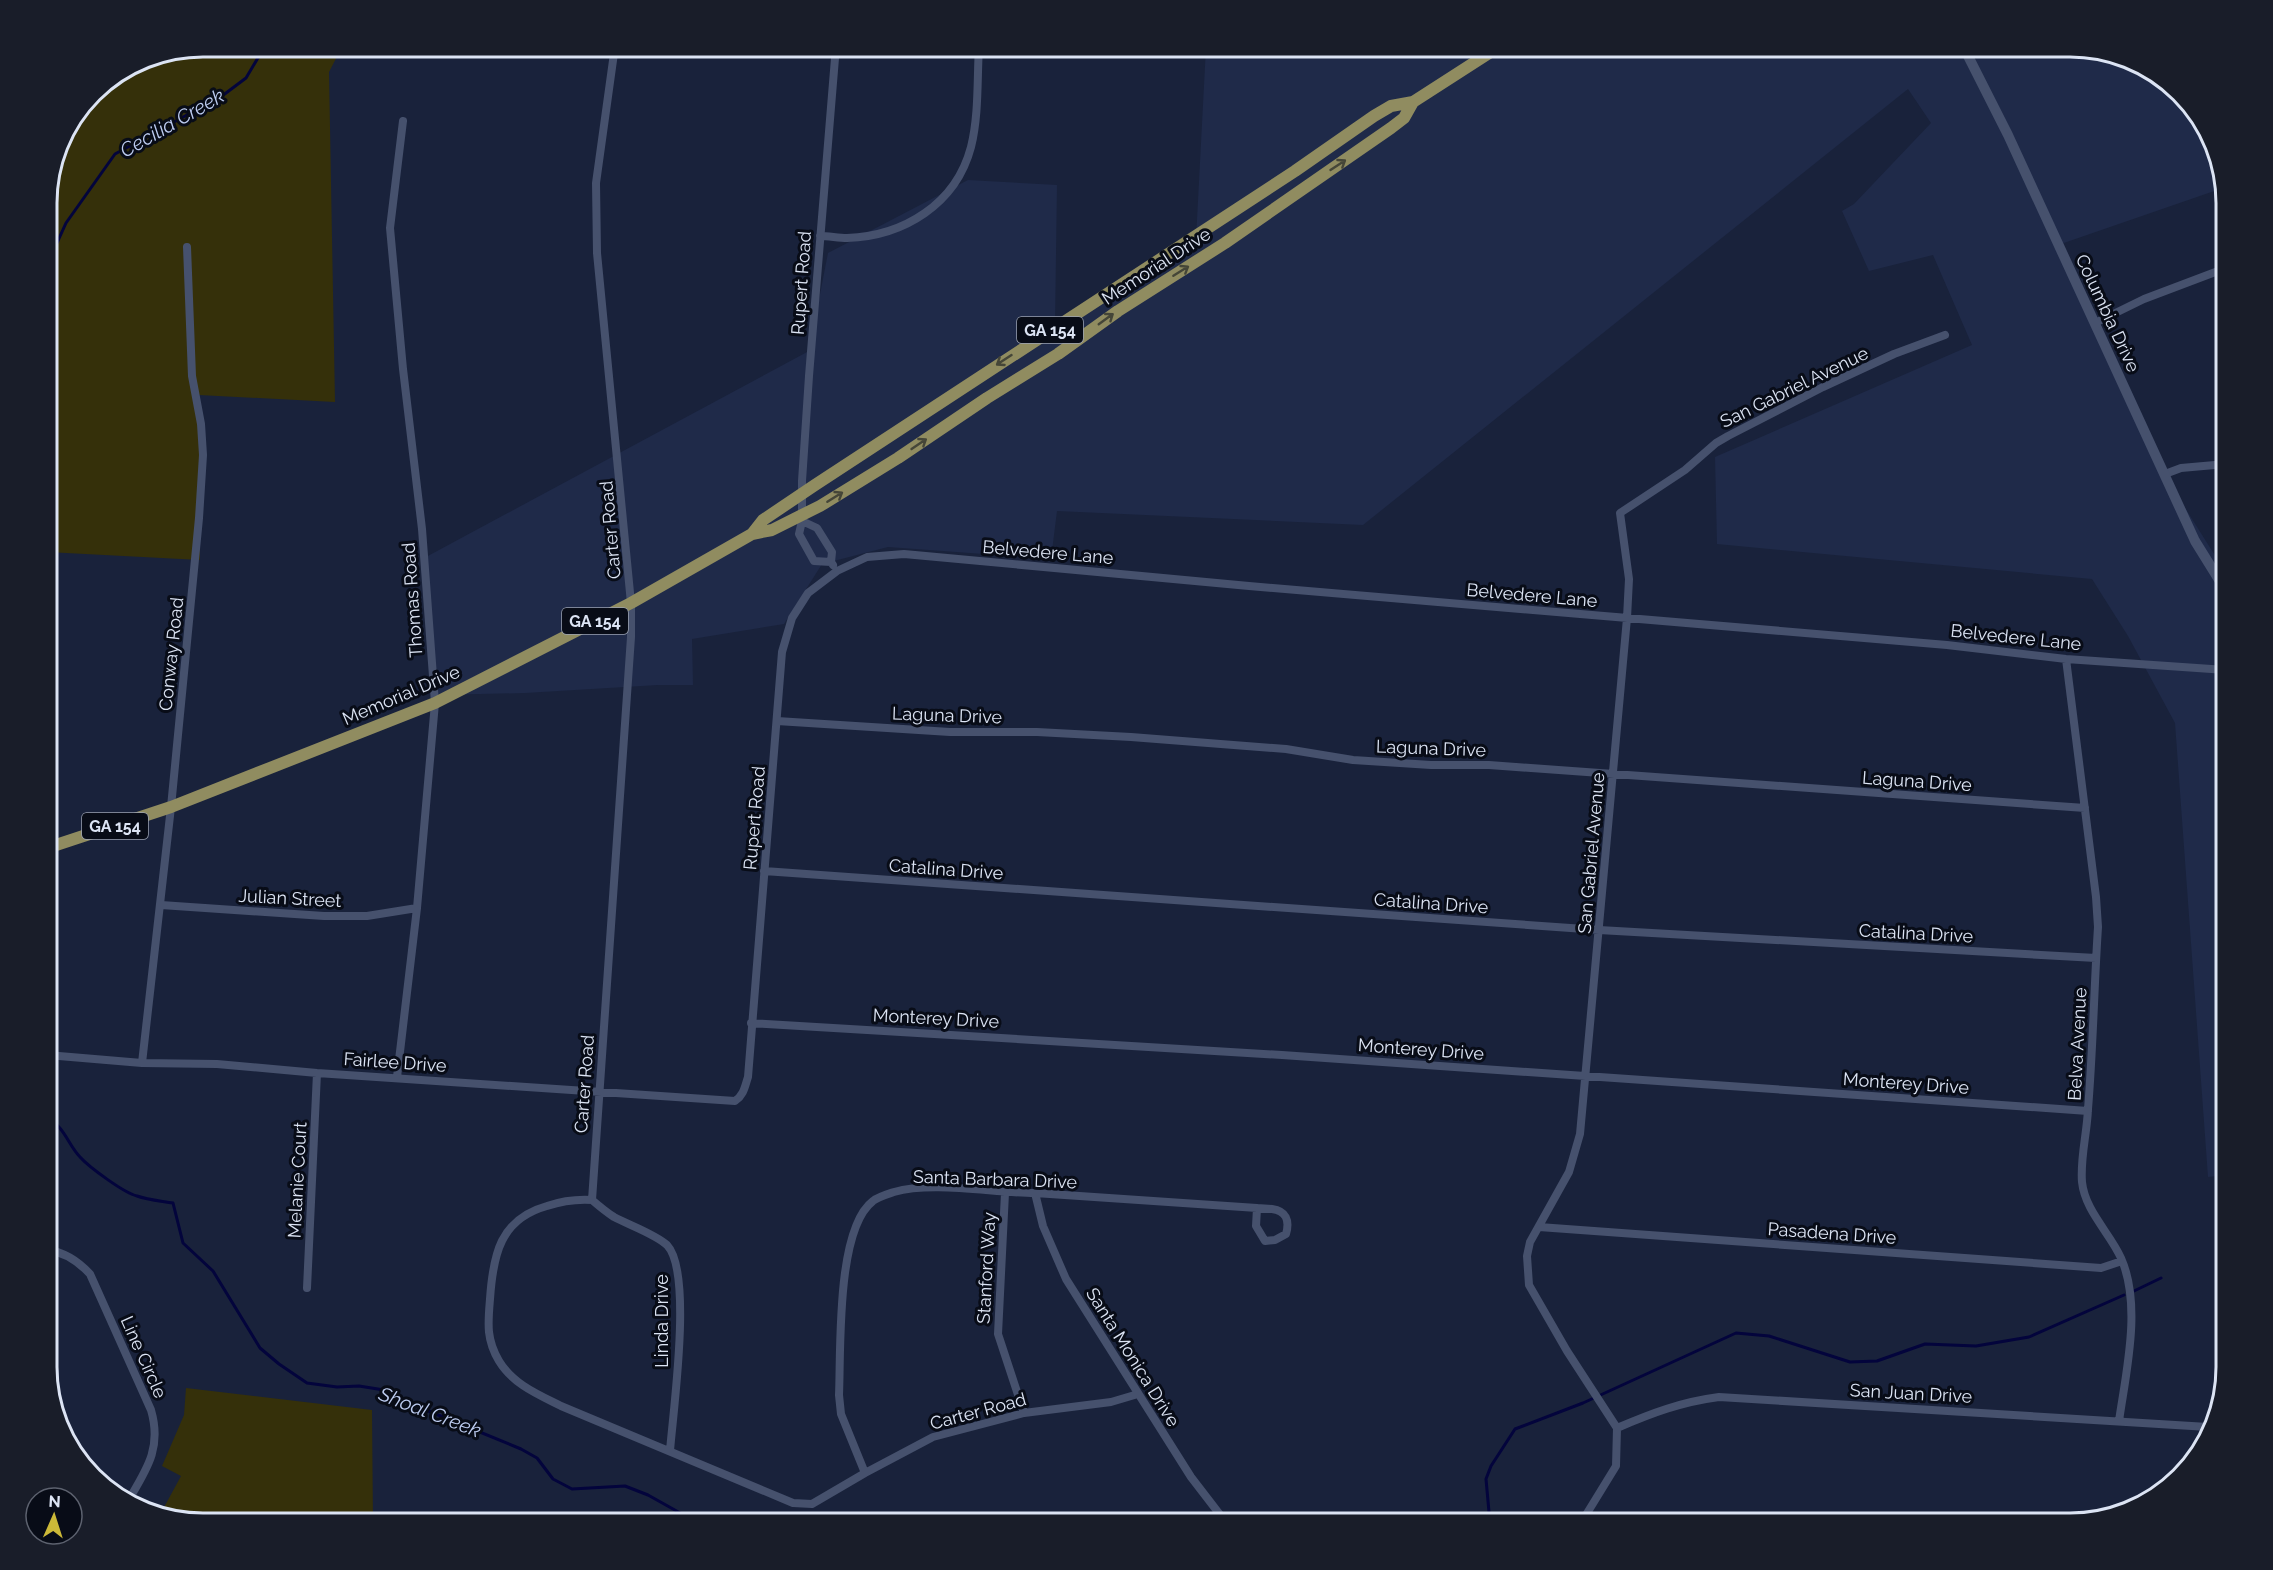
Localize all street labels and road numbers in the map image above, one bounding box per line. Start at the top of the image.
street label: Memorial Drive [1098,223,1215,309]
street label: Rupert Road [787,230,815,336]
street label: Columbia Drive [2072,251,2145,376]
road number: GA 154 [1017,317,1083,343]
street label: San Gabriel Avenue [1717,342,1872,432]
street label: Carter Road [595,480,625,580]
street label: Belvedere Lane [982,536,1115,568]
street label: Thomas Road [398,542,426,658]
street label: Belvedere Lane [1466,579,1599,611]
street label: Conway Road [155,596,187,712]
road number: GA 154 [562,608,628,634]
street label: Belvedere Lane [1950,620,2083,654]
street label: Memorial Drive [339,661,463,729]
street label: Laguna Drive [892,703,1003,727]
street label: Laguna Drive [1376,736,1487,760]
street label: Rupert Road [739,765,769,871]
street label: Laguna Drive [1861,767,1973,795]
street label: San Gabriel Avenue [1573,771,1609,935]
road number: GA 154 [82,813,148,839]
street label: Catalina Drive [888,855,1004,884]
street label: Julian Street [238,885,342,911]
street label: Catalina Drive [1373,889,1489,918]
street label: Catalina Drive [1858,920,1974,947]
street label: Belva Avenue [2064,986,2090,1101]
street label: Monterey Drive [872,1004,1000,1032]
street label: Carter Road [570,1034,598,1134]
street label: Monterey Drive [1357,1034,1485,1064]
street label: Fairlee Drive [343,1048,448,1076]
street label: Monterey Drive [1842,1068,1970,1098]
street label: Melanie Court [283,1121,311,1239]
street label: Santa Barbara Drive [913,1166,1078,1192]
street label: Stanford Way [973,1211,999,1324]
street label: Pasadena Drive [1767,1218,1898,1248]
street label: Linda Drive [651,1274,672,1368]
street label: Santa Monica Drive [1082,1284,1184,1431]
street label: Line Circle [117,1313,172,1402]
street label: San Juan Drive [1849,1379,1973,1407]
street label: Carter Road [928,1388,1028,1434]

